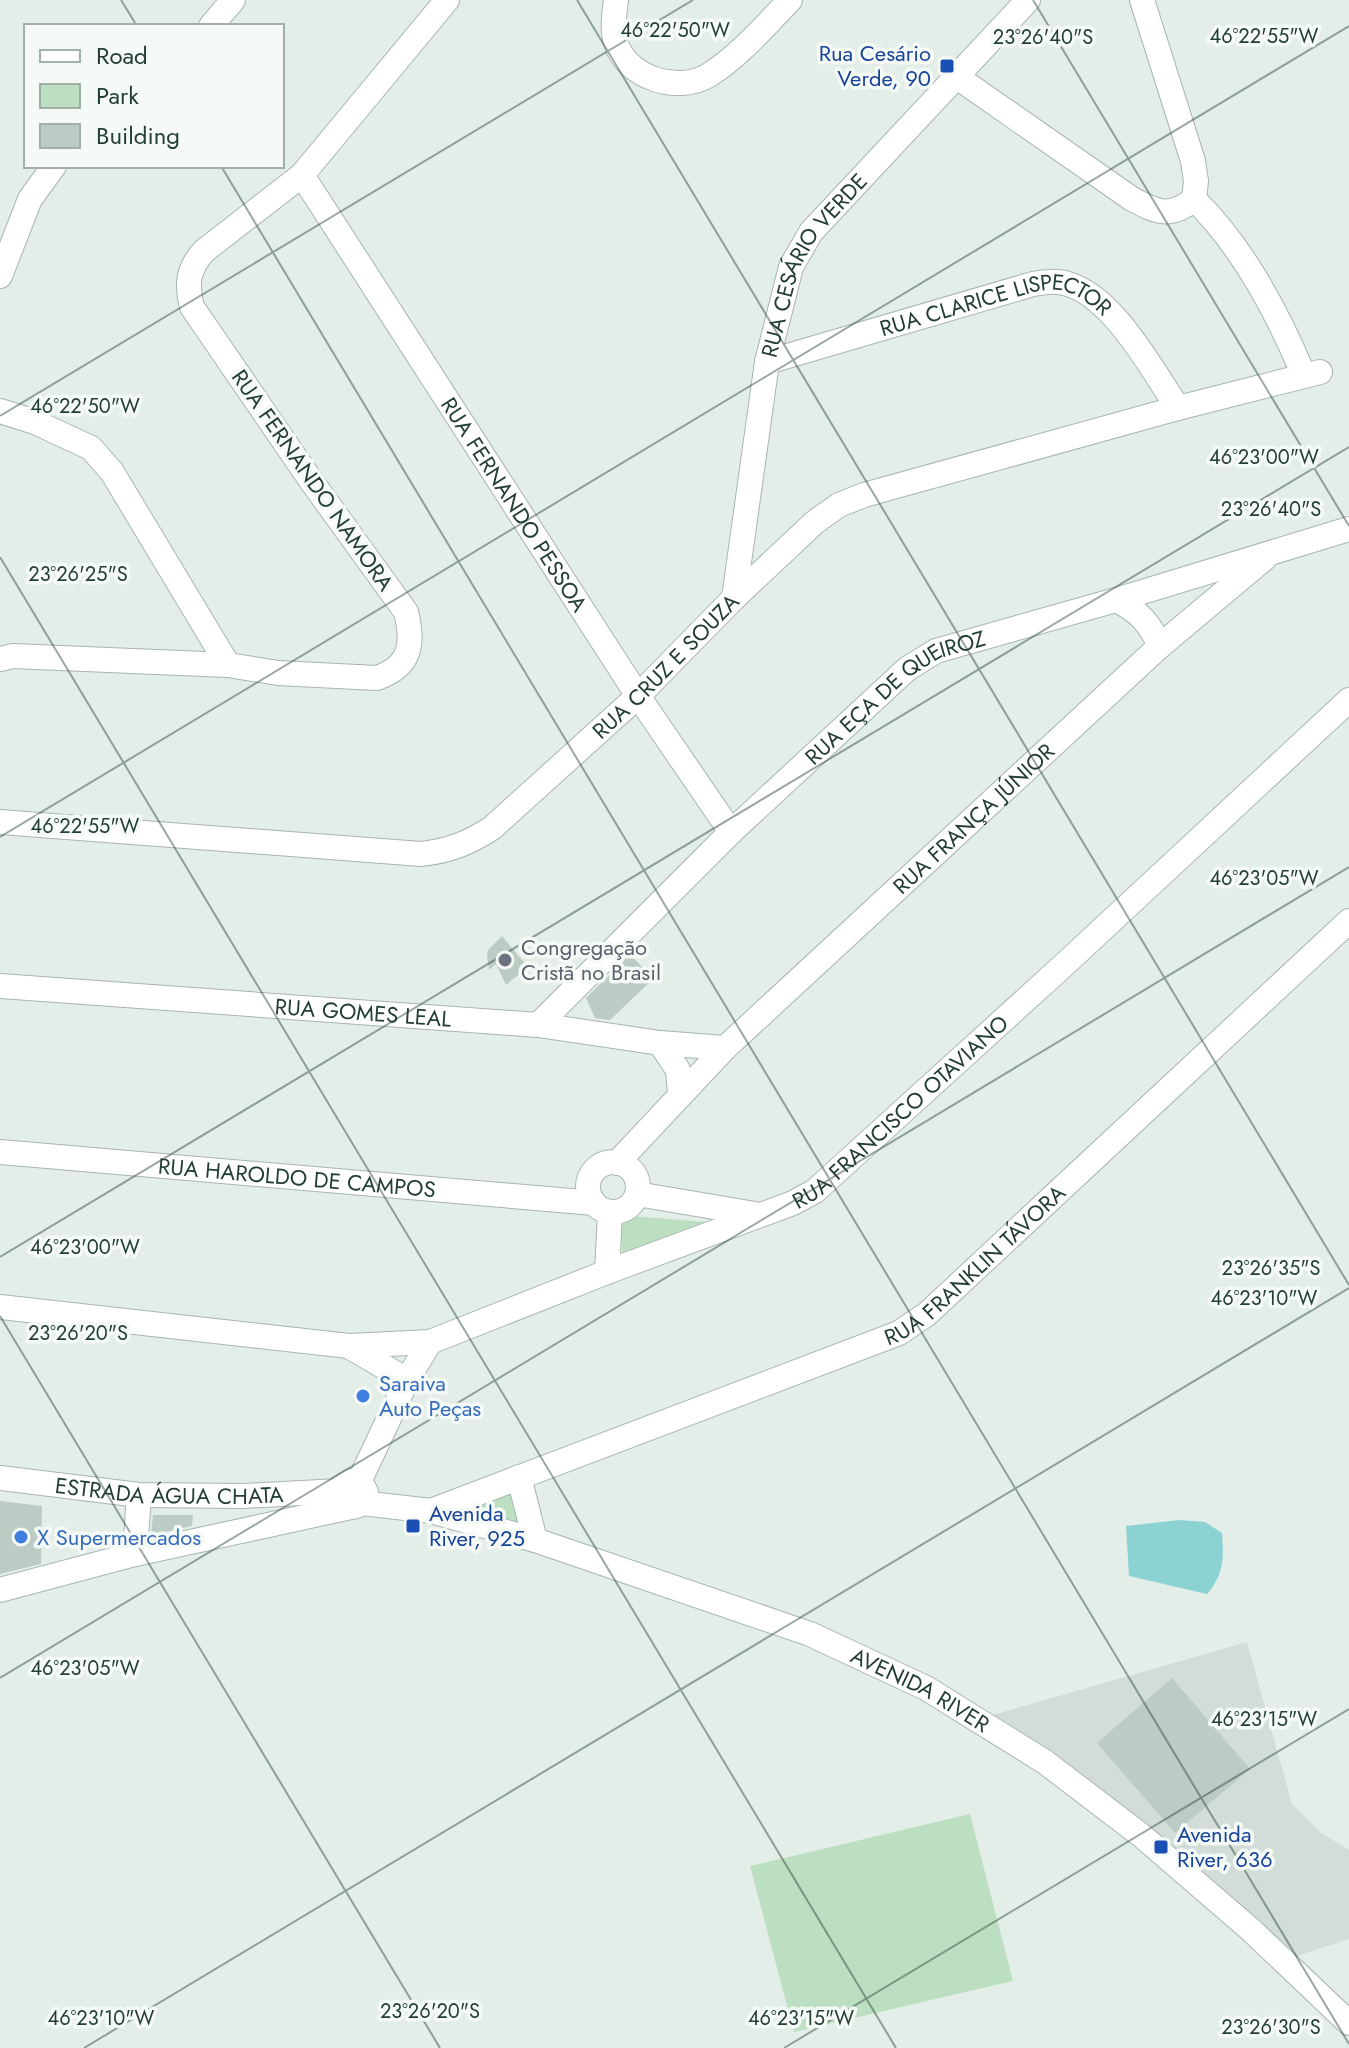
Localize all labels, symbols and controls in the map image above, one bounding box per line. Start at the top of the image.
text: 46°22'50"W [620,16,730,45]
text: 46°22'55"W [1210,22,1319,51]
text: 23°26'40"S [993,23,1093,52]
legend [24,24,284,168]
place label: Rua Cesário Verde, 90 [819,37,931,94]
text: Road [96,38,148,73]
marker: Rua Cesário Verde, 90 [938,57,956,75]
text: Park [96,78,139,113]
text: Building [96,118,180,153]
street label: RUA CESÁRIO VERDE [753,166,874,361]
street label: RUA CLARICE LISPECTOR [876,265,1120,344]
street label: RUA FERNANDO NAMORA [224,363,402,598]
street label: RUA FERNANDO PESSOA [433,391,596,619]
text: 46°22'50"W [30,392,140,421]
text: 46°23'00"W [1209,443,1319,472]
text: 23°26'40"S [1221,495,1321,524]
text: 23°26'25"S [28,560,128,589]
street label: RUA CRUZ E SOUZA [585,586,747,746]
street label: RUA EÇA DE QUEIROZ [798,622,989,772]
street label: RUA FRANÇA JÚNIOR [886,735,1062,901]
text: 46°22'55"W [31,812,140,841]
text: 46°23'05"W [1209,864,1319,893]
place label: Congregação Cristã no Brasil [521,931,661,988]
marker: Congregação Cristã no Brasil [496,951,514,969]
street label: RUA GOMES LEAL [274,990,452,1035]
street label: RUA FRANCISCO OTAVIANO [786,1007,1015,1217]
street label: RUA HAROLDO DE CAMPOS [157,1150,437,1205]
street label: RUA FRANKLIN TÁVORA [879,1177,1073,1353]
text: 46°23'00"W [30,1233,140,1262]
text: 23°26'35"S [1222,1254,1320,1283]
text: 46°23'10"W [1211,1284,1318,1313]
text: 23°26'20"S [28,1319,128,1348]
place label: Saraiva Auto Peças [379,1367,481,1424]
marker: Saraiva Auto Peças [354,1387,372,1405]
street label: ESTRADA ÁGUA CHATA [53,1469,285,1512]
place label: Avenida River, 925 [429,1497,525,1554]
marker: Avenida River, 925 [404,1517,422,1535]
place label: X Supermercados [37,1521,201,1553]
marker: X Supermercados [12,1528,30,1546]
street label: AVENIDA RIVER [846,1639,996,1740]
text: 46°23'05"W [30,1654,140,1683]
text: 46°23'15"W [1211,1705,1317,1734]
place label: Avenida River, 636 [1177,1818,1273,1875]
marker: Avenida River, 636 [1152,1838,1170,1856]
text: 23°26'20"S [380,1997,480,2026]
text: 46°23'10"W [48,2004,155,2033]
text: 46°23'15"W [748,2004,854,2033]
text: 23°26'30"S [1221,2013,1321,2042]

